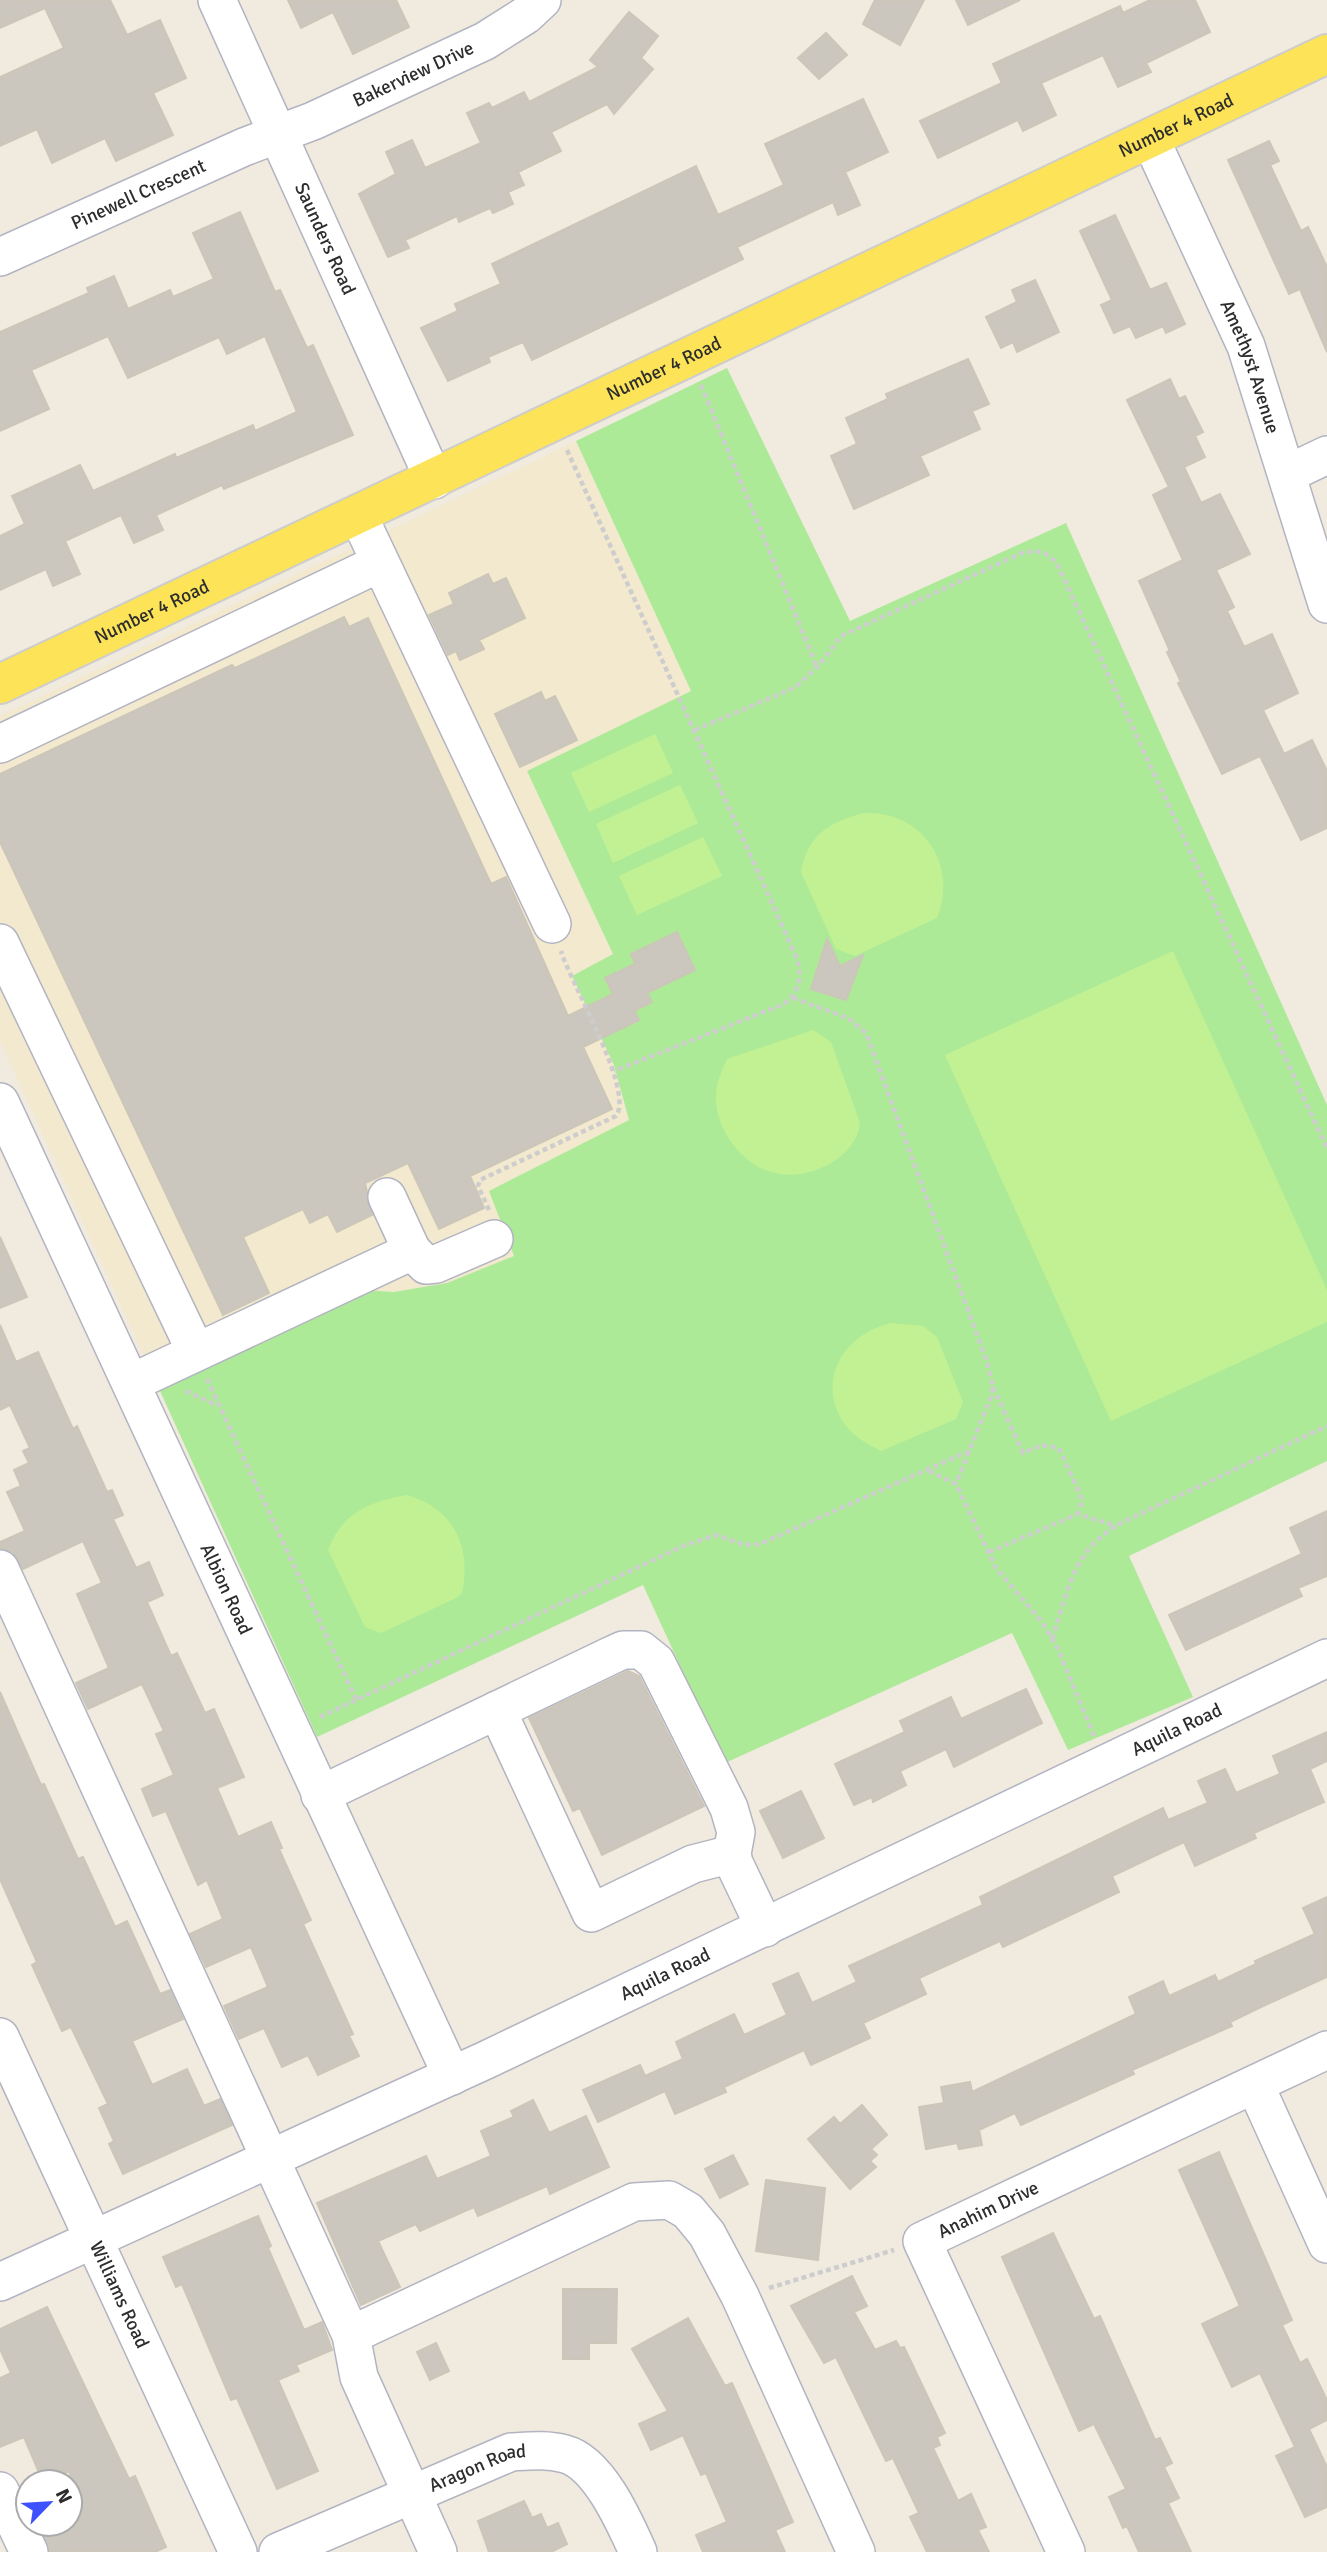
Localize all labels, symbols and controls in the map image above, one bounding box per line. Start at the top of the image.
street label: Bakerview Drive [349,36,478,113]
street label: Number 4 Road [1115,88,1238,163]
street label: Pinewell Crescent [67,154,210,235]
street label: Saunders Road [289,179,361,299]
street label: Amethyst Avenue [1214,296,1285,437]
street label: Number 4 Road [603,331,725,406]
street label: Number 4 Road [90,574,213,649]
street label: Albion Road [195,1540,257,1638]
street label: Aquila Road [1128,1698,1226,1762]
street label: Aquila Road [616,1943,714,2006]
street label: Anahim Drive [934,2176,1043,2244]
street label: Williams Road [84,2237,154,2352]
street label: Aragon Road [425,2439,527,2498]
north arrow [14,2468,84,2538]
text: N [50,2485,77,2507]

